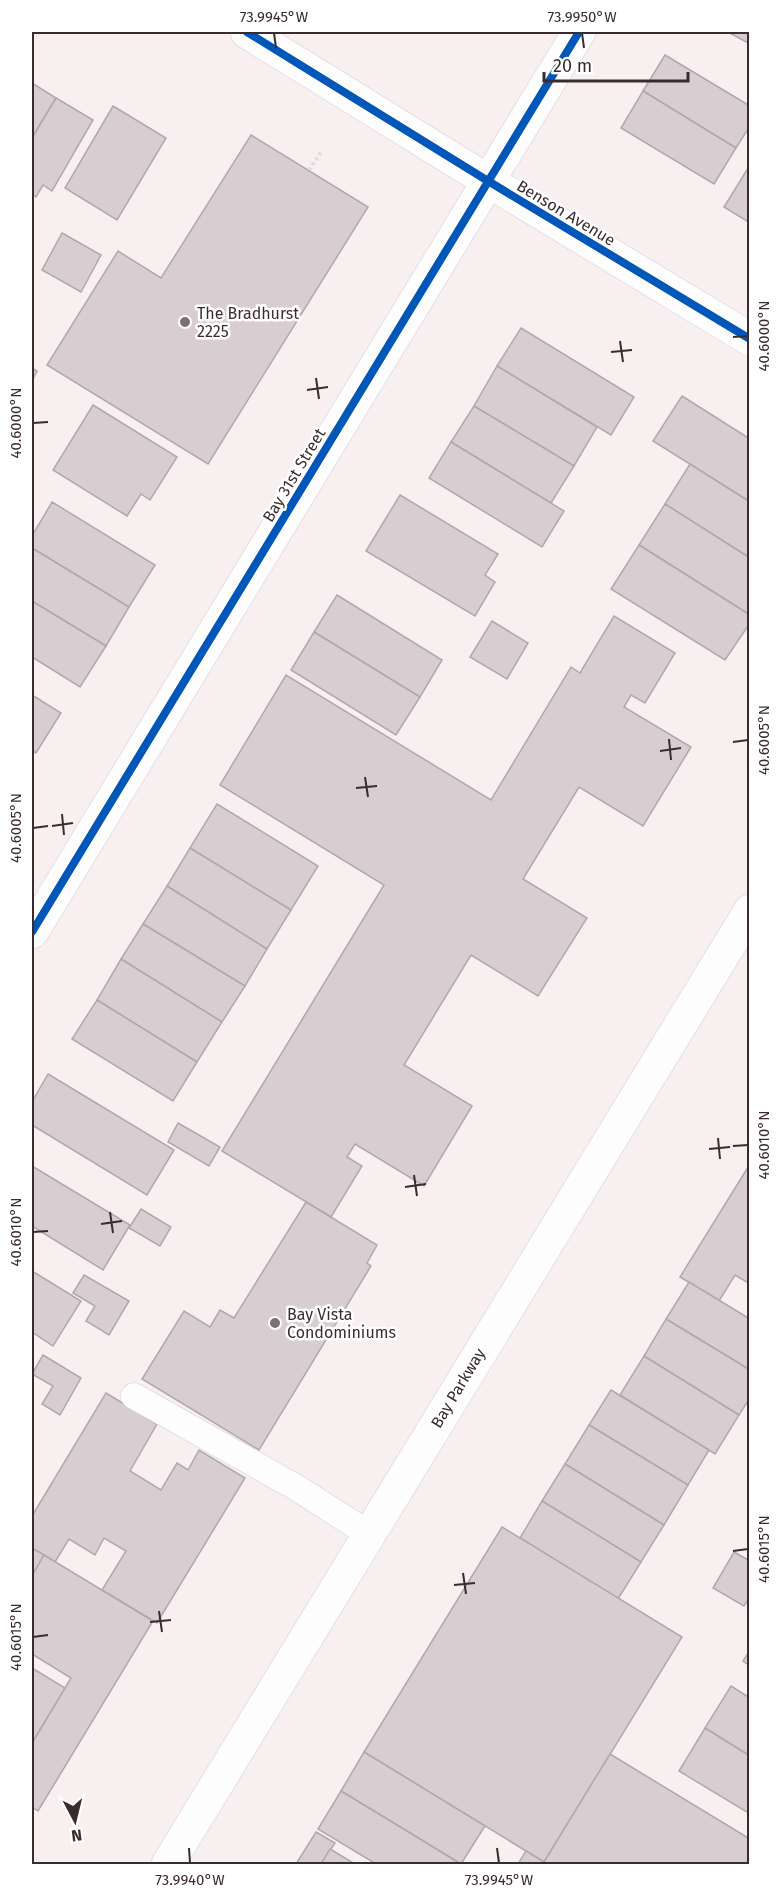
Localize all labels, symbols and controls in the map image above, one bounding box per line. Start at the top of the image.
text: 73.9945°W [240,8,309,26]
text: 73.9950°W [547,8,617,26]
scale bar [544,45,688,83]
text: 20 m [553,55,592,77]
street label: Benson Avenue [513,176,619,250]
text: 40.6000°N [755,301,773,372]
place label: The Bradhurst 2225 [197,304,299,341]
marker: The Bradhurst 2225 [178,315,192,329]
text: 40.6000°N [7,388,25,459]
street label: Bay 31st Street [259,425,329,525]
text: 40.6005°N [755,705,773,775]
text: 40.6005°N [7,793,25,863]
text: 40.6010°N [755,1111,773,1179]
text: 40.6010°N [7,1198,25,1266]
place label: Bay Vista Condominiums [287,1305,396,1342]
marker: Bay Vista Condominiums [268,1316,282,1330]
street label: Bay Parkway [427,1345,489,1431]
text: 40.6015°N [755,1515,773,1583]
text: 40.6015°N [7,1603,25,1671]
north arrow [45,1791,105,1851]
text: N [70,1825,83,1845]
text: 73.9940°W [155,1871,225,1889]
text: 73.9945°W [465,1871,534,1889]

